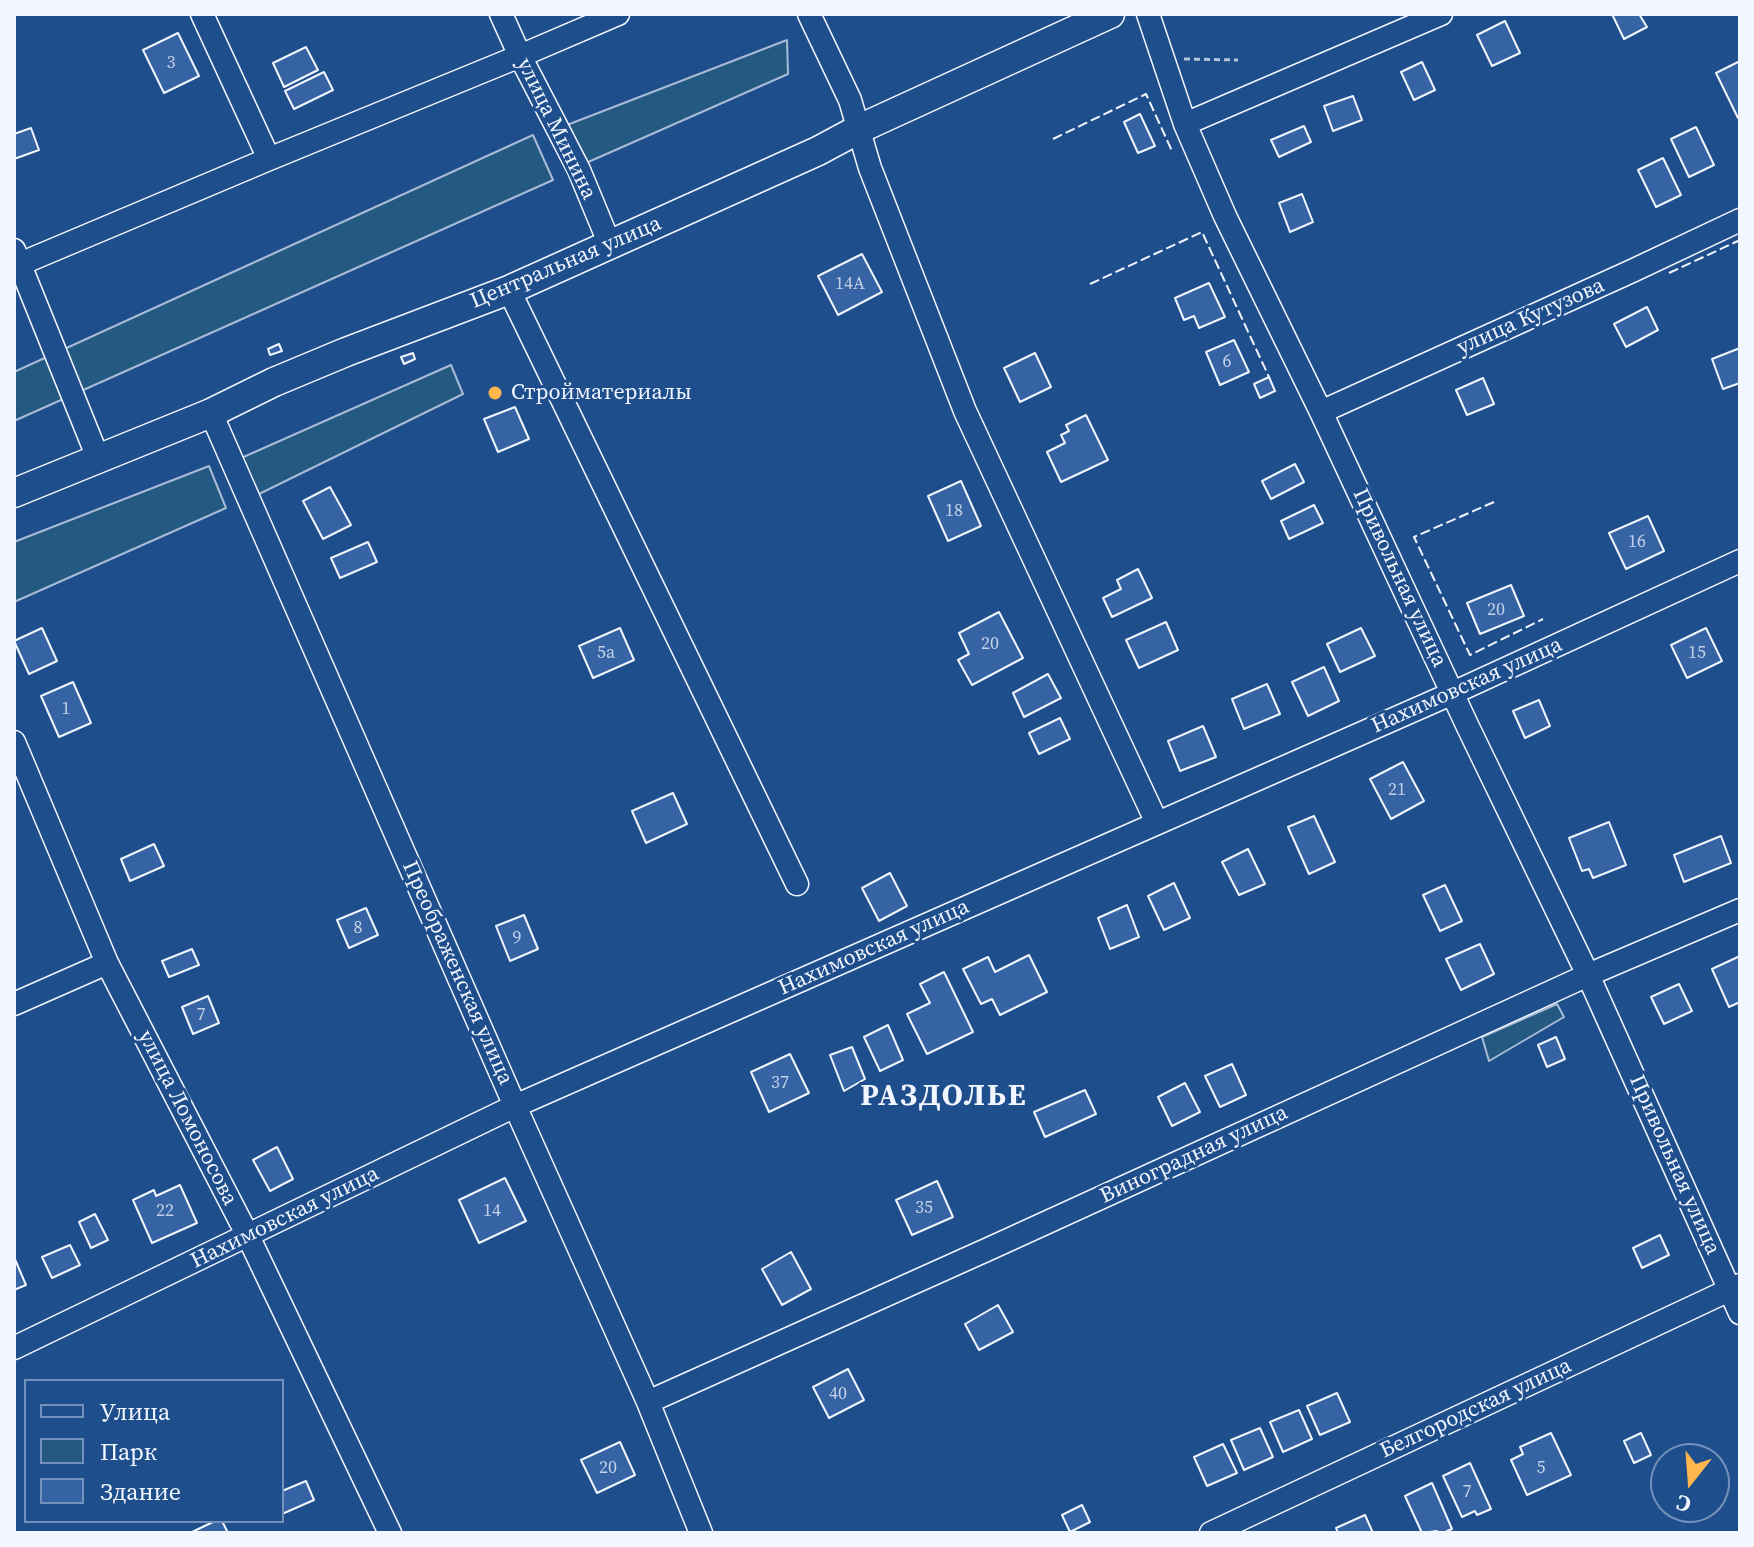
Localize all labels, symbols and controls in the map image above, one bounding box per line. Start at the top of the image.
house number: 3 [167,52,175,74]
street label: улица Минина [510,54,602,204]
street label: Центральная улица [467,211,665,315]
house number: 14А [835,273,865,295]
street label: улица Кутузова [1453,273,1609,361]
house number: 6 [1223,351,1231,373]
place label: Стройматериалы [511,380,692,406]
marker: Стройматериалы [486,384,504,402]
street label: Привольная улица [1346,484,1452,672]
house number: 18 [945,500,963,522]
house number: 16 [1628,531,1646,553]
house number: 20 [1487,599,1505,621]
street label: Нахимовская улица [1368,632,1566,740]
house number: 20 [981,633,999,655]
house number: 5а [597,642,615,664]
house number: 15 [1688,642,1706,664]
house number: 1 [62,698,70,720]
house number: 21 [1388,779,1406,801]
street label: Преображенская улица [396,857,518,1089]
street label: Нахимовская улица [775,894,973,1002]
house number: 8 [354,917,362,939]
house number: 9 [513,927,521,949]
house number: 7 [197,1004,205,1026]
street label: улица Ломоносова [131,1026,243,1210]
street label: Привольная улица [1622,1071,1726,1259]
house number: 37 [771,1072,789,1094]
district label: РАЗДОЛЬЕ [860,1079,1028,1115]
street label: Виноградная улица [1096,1100,1292,1210]
street label: Нахимовская улица [187,1161,383,1275]
house number: 35 [915,1197,933,1219]
house number: 22 [156,1200,174,1222]
house number: 14 [483,1200,501,1222]
street label: Белгородская улица [1376,1353,1576,1465]
legend [24,1379,284,1523]
house number: 40 [829,1383,847,1405]
text: Улица [100,1395,170,1428]
text: Парк [100,1435,157,1468]
north arrow [1650,1443,1730,1523]
house number: 20 [599,1457,617,1479]
house number: 5 [1537,1457,1545,1479]
text: Здание [100,1475,181,1508]
house number: 7 [1463,1481,1471,1503]
text: С [1673,1488,1694,1520]

